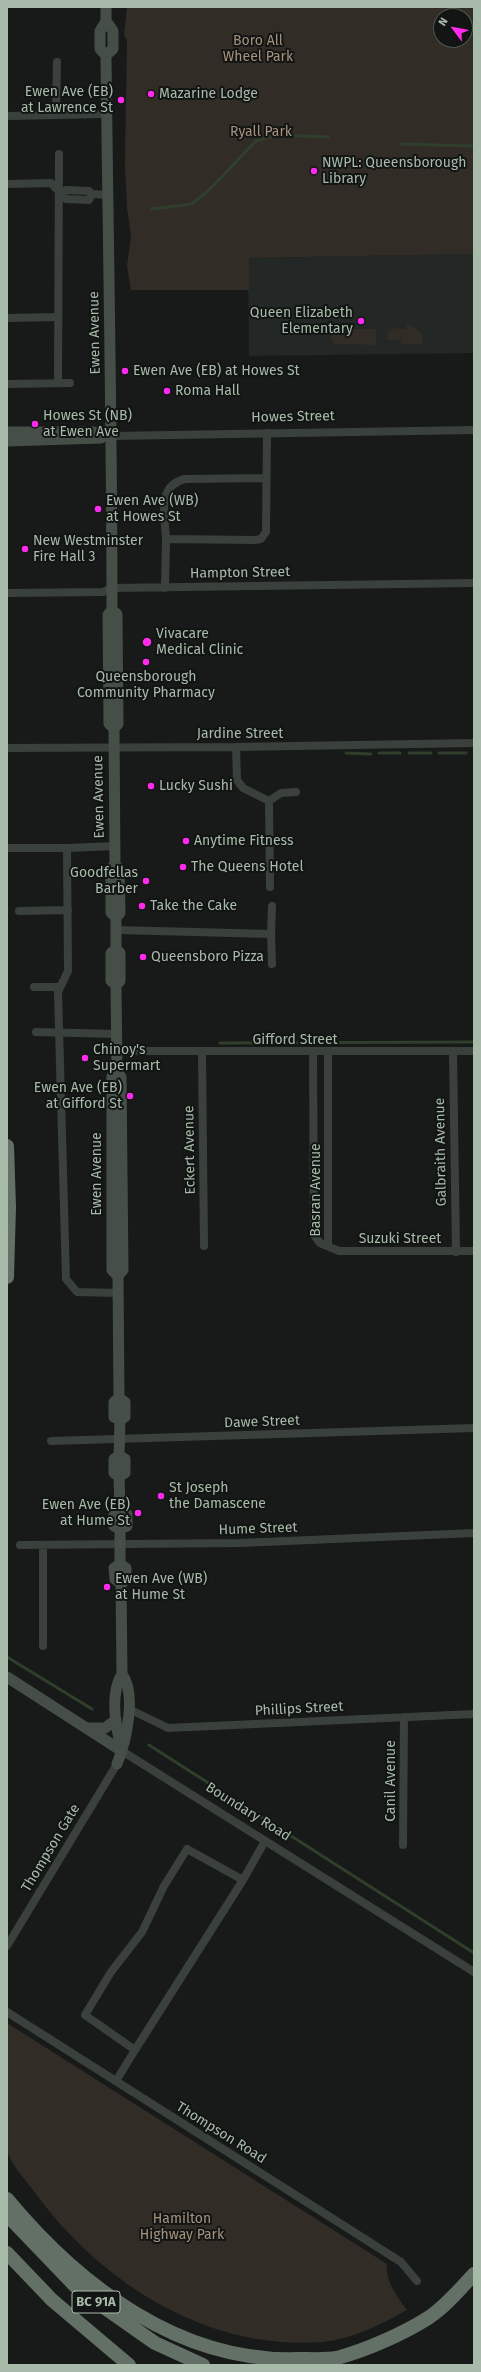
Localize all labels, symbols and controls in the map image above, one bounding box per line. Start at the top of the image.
north arrow [433,8,473,48]
text: N [436,15,451,28]
park label: Boro All Wheel Park [223,33,293,66]
place label: Ewen Ave (EB) at Lawrence St [21,84,113,116]
place label: Mazarine Lodge [159,86,258,102]
marker: Mazarine Lodge [146,89,156,99]
marker: Ewen Ave (EB) at Lawrence St [116,95,126,105]
park label: Ryall Park [230,124,292,140]
place label: NWPL: Queensborough Library [322,155,466,188]
marker: NWPL: Queensborough Library [309,166,319,176]
street label: Ewen Avenue [86,291,104,375]
place label: Queen Elizabeth Elementary [250,305,353,338]
marker: Queen Elizabeth Elementary [356,316,366,326]
place label: Ewen Ave (EB) at Howes St [133,363,300,379]
marker: Ewen Ave (EB) at Howes St [120,366,130,376]
place label: Roma Hall [175,383,240,399]
marker: Roma Hall [162,386,172,396]
place label: Howes St (NB) at Ewen Ave [43,408,132,440]
street label: Howes Street [251,408,335,426]
marker: Howes St (NB) at Ewen Ave [30,419,40,429]
place label: Ewen Ave (WB) at Howes St [106,493,198,526]
marker: Ewen Ave (WB) at Howes St [93,504,103,514]
place label: New Westminster Fire Hall 3 [33,533,143,566]
marker: New Westminster Fire Hall 3 [20,544,30,554]
street label: Hampton Street [190,564,290,582]
place label: Vivacare Medical Clinic [156,626,243,658]
marker: Vivacare Medical Clinic [141,636,153,648]
marker: Queensborough Community Pharmacy [141,657,151,667]
place label: Queensborough Community Pharmacy [77,669,215,702]
street label: Jardine Street [197,726,283,742]
street label: Ewen Avenue [90,755,108,839]
place label: Lucky Sushi [159,778,233,794]
marker: Lucky Sushi [146,781,156,791]
place label: Anytime Fitness [194,833,294,849]
marker: Anytime Fitness [181,836,191,846]
place label: The Queens Hotel [191,859,304,875]
marker: The Queens Hotel [178,862,188,872]
place label: Goodfellas Barber [70,865,138,898]
marker: Goodfellas Barber [141,876,151,886]
place label: Take the Cake [150,898,237,914]
marker: Take the Cake [137,901,147,911]
place label: Queensboro Pizza [151,949,264,965]
marker: Queensboro Pizza [138,952,148,962]
street label: Gifford Street [252,1032,338,1048]
place label: Chinoy's Supermart [93,1042,160,1074]
marker: Chinoy's Supermart [80,1053,90,1063]
place label: Ewen Ave (EB) at Gifford St [34,1080,122,1112]
marker: Ewen Ave (EB) at Gifford St [125,1091,135,1101]
street label: Galbraith Avenue [432,1098,450,1206]
street label: Eckert Avenue [181,1105,199,1195]
street label: Ewen Avenue [89,1132,105,1216]
street label: Basran Avenue [308,1143,324,1237]
street label: Suzuki Street [359,1231,441,1247]
street label: Dawe Street [224,1412,300,1432]
place label: St Joseph the Damascene [169,1480,266,1512]
marker: St Joseph the Damascene [156,1491,166,1501]
place label: Ewen Ave (EB) at Hume St [42,1497,130,1530]
marker: Ewen Ave (EB) at Hume St [133,1508,143,1518]
street label: Hume Street [218,1519,298,1539]
place label: Ewen Ave (WB) at Hume St [115,1571,207,1604]
marker: Ewen Ave (WB) at Hume St [102,1582,112,1592]
street label: Phillips Street [254,1698,344,1720]
street label: Canil Avenue [383,1740,399,1822]
street label: Boundary Road [202,1779,294,1845]
street label: Thompson Gate [18,1801,84,1895]
street label: Thompson Road [173,2099,269,2167]
park label: Hamilton Highway Park [140,2211,224,2244]
road number: BC 91A [72,2291,120,2313]

